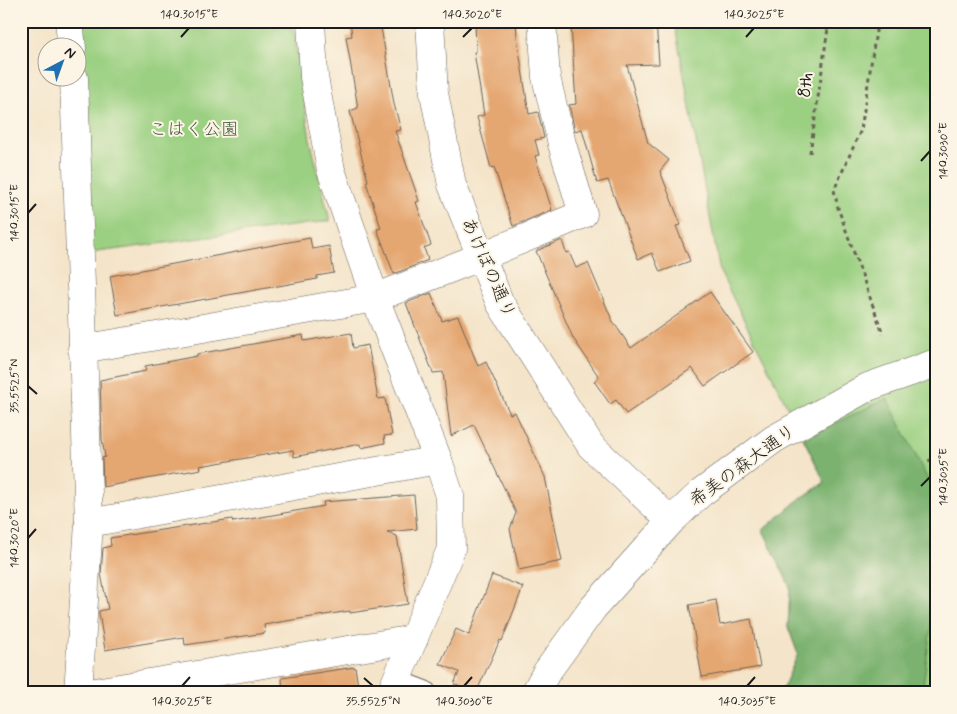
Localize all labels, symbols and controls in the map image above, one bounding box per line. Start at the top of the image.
text: 140.3015°E [160,7,218,23]
text: 140.3020°E [442,7,502,23]
text: 140.3025°E [724,7,784,23]
north arrow [38,38,88,88]
text: N [60,43,79,63]
street label: 8th [792,71,820,99]
park label: こはく公園 [149,118,239,142]
text: 140.3030°E [936,122,952,180]
text: 140.3015°E [7,184,23,242]
street label: あけぼの通り [455,214,521,322]
text: 35.5525°N [7,359,23,413]
street label: 希美の森大通り [685,419,801,513]
text: 140.3035°E [936,448,952,506]
text: 140.3020°E [7,508,23,568]
text: 140.3025°E [152,694,212,710]
text: 35.5525°N [346,694,400,710]
text: 140.3030°E [435,694,493,710]
text: 140.3035°E [718,694,776,710]

